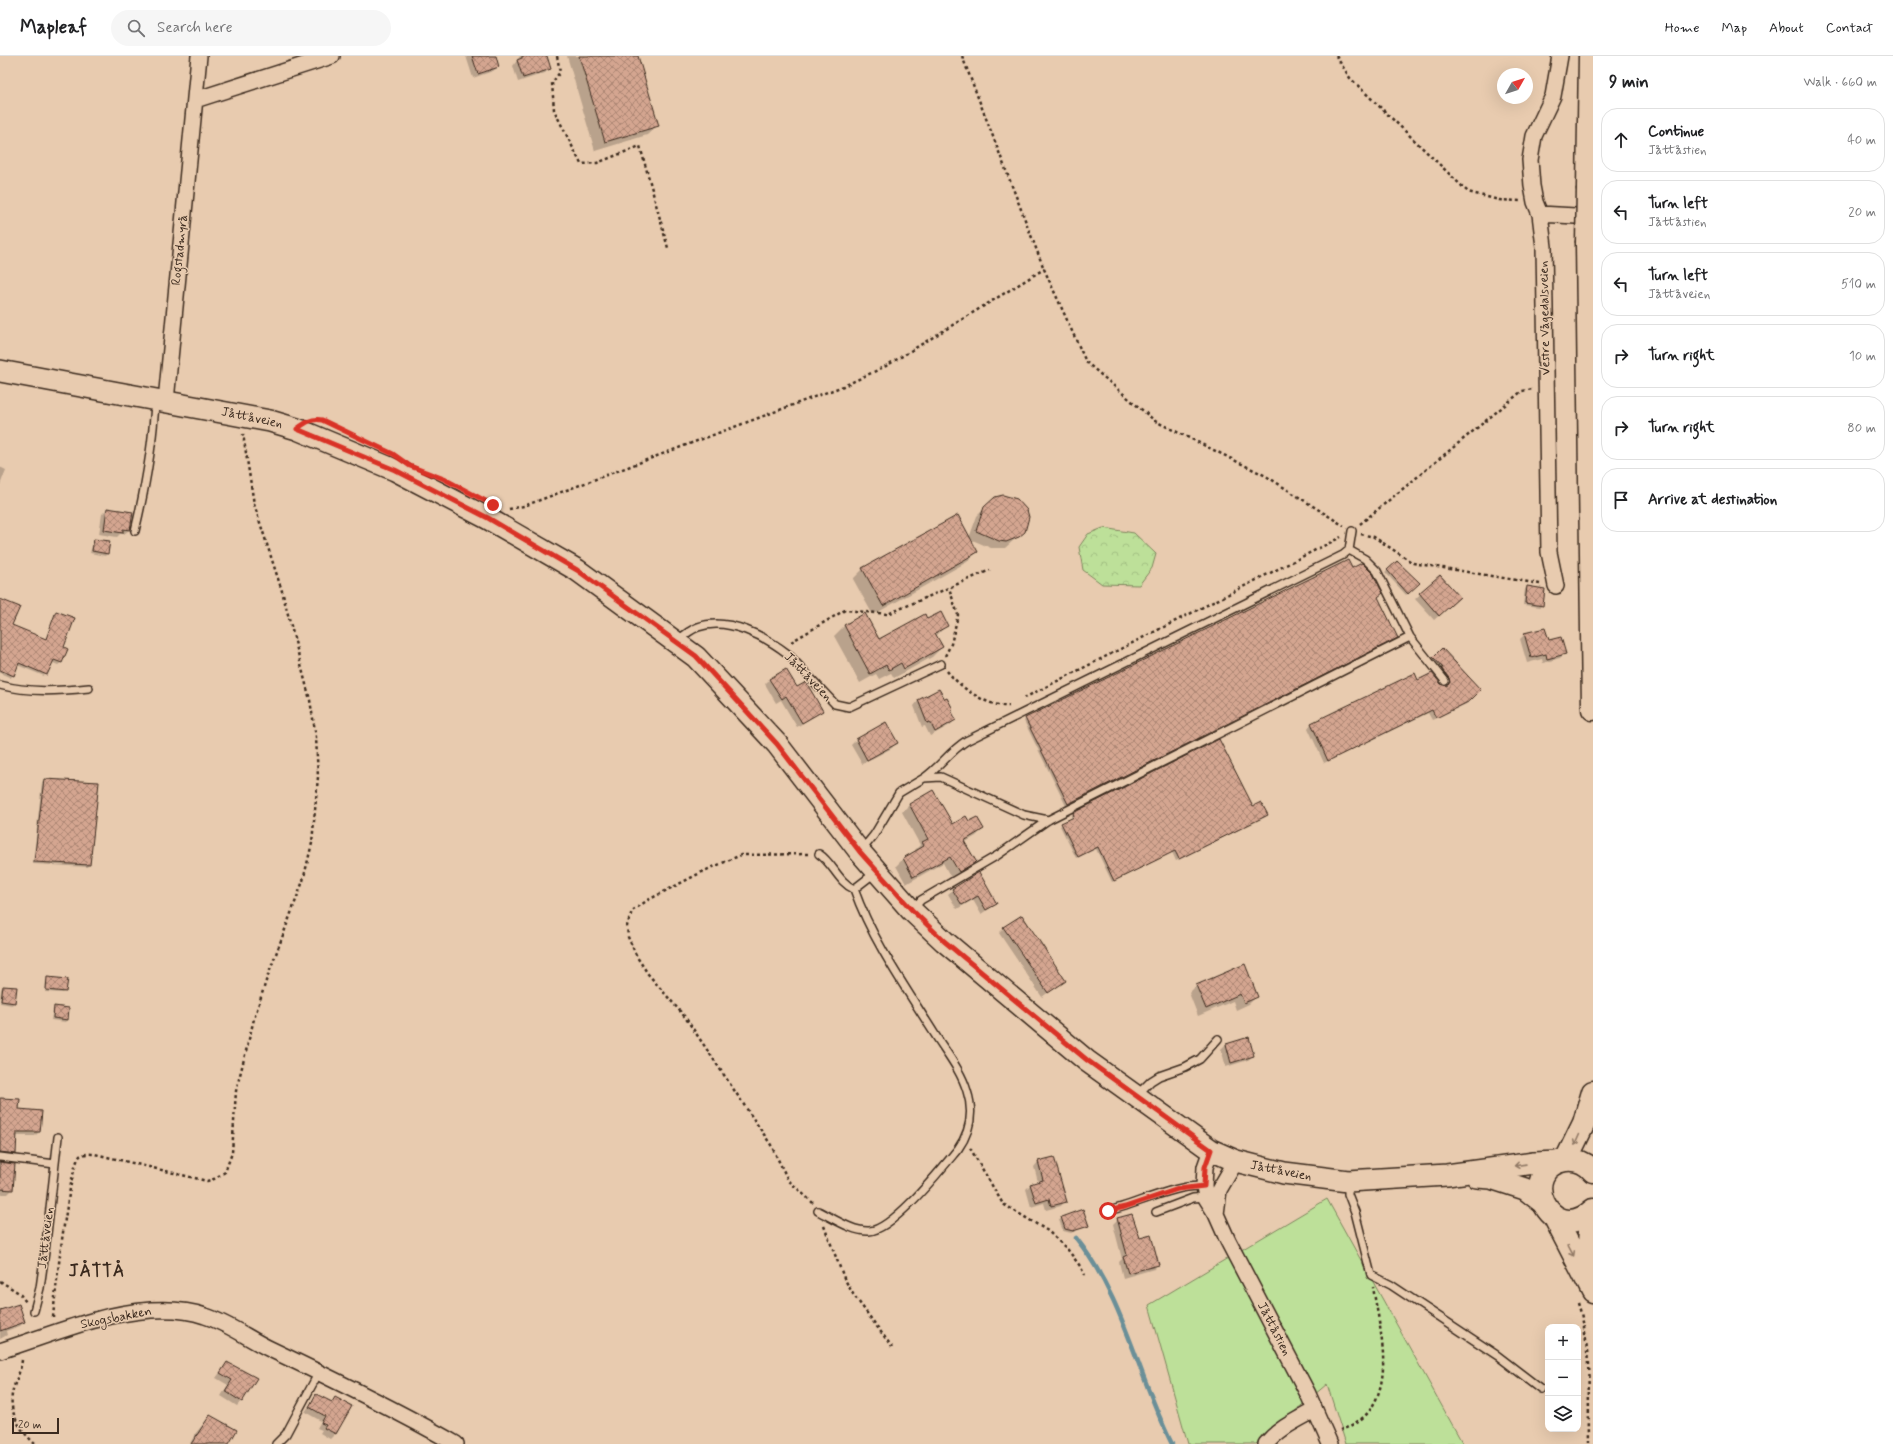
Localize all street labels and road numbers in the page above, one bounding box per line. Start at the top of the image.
street label: Rogstadmyrå [168,213,194,286]
street label: Vestre Vågedalsveien [1536,261,1554,375]
street label: Jåttåveien [220,403,284,433]
street label: Jåttåveien [780,649,836,705]
street label: Jåttåveien [1249,1157,1313,1185]
street label: Jåttåveien [34,1206,58,1270]
street label: Jåttåstien [1253,1299,1295,1359]
street label: Skogsbakken [79,1303,153,1334]

